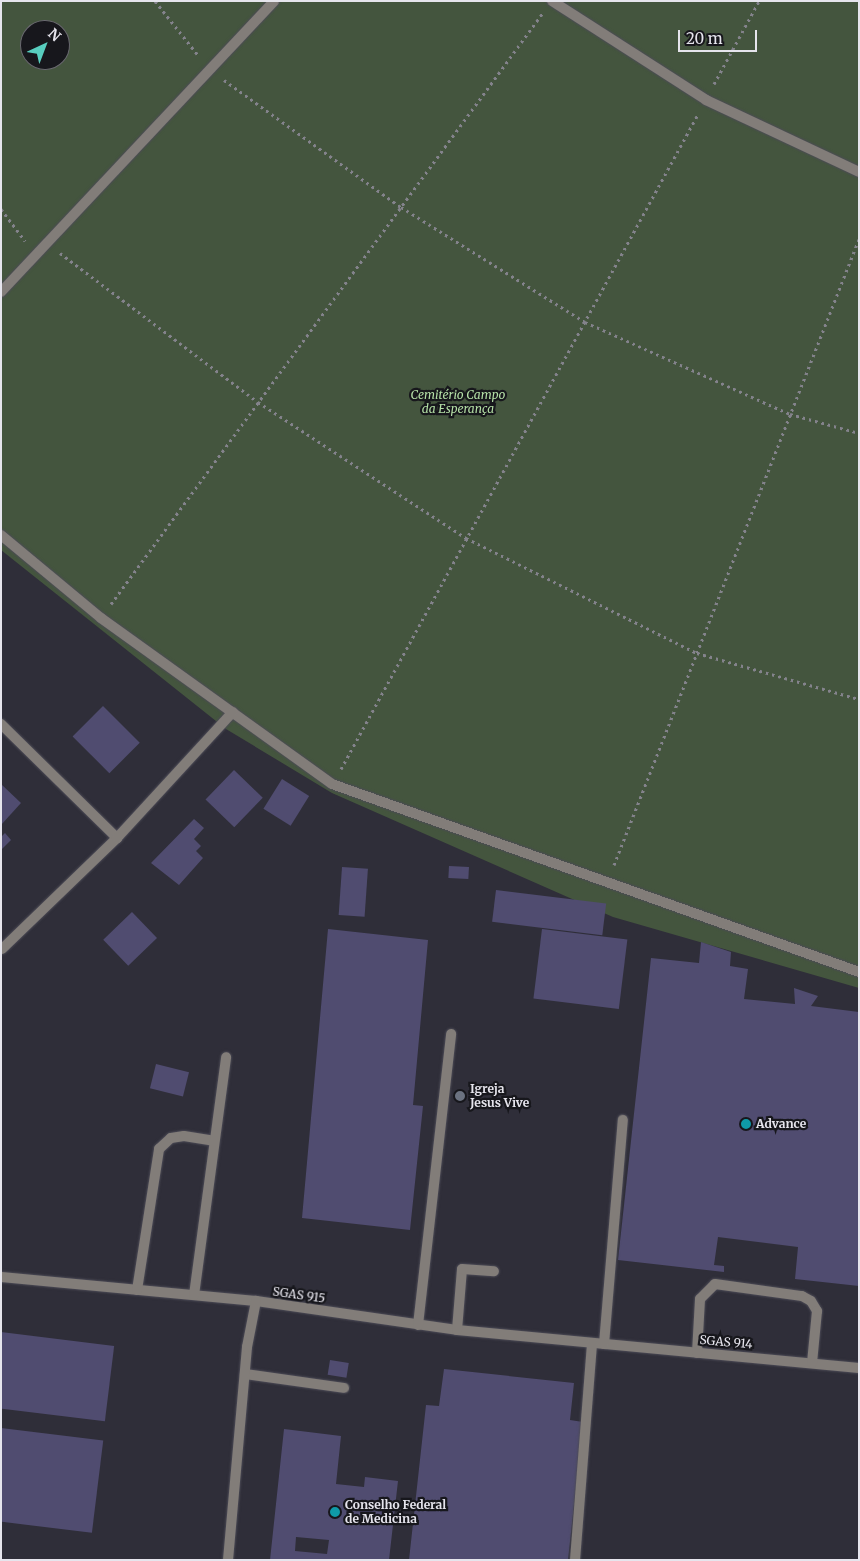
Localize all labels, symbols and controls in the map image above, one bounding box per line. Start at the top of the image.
north arrow [20,20,70,70]
scale bar [680,20,759,52]
text: N [44,24,65,45]
text: 20 m [686,29,723,48]
park label: Cemitério Campo da Esperança [411,388,505,416]
place label: Igreja Jesus Vive [470,1082,529,1110]
marker: Igreja Jesus Vive [454,1090,466,1102]
place label: Advance [756,1117,806,1131]
marker: Advance [740,1118,752,1130]
street label: SGAS 915 [272,1284,326,1306]
street label: SGAS 914 [699,1333,753,1351]
place label: Conselho Federal de Medicina [345,1498,446,1526]
marker: Conselho Federal de Medicina [329,1506,341,1518]

